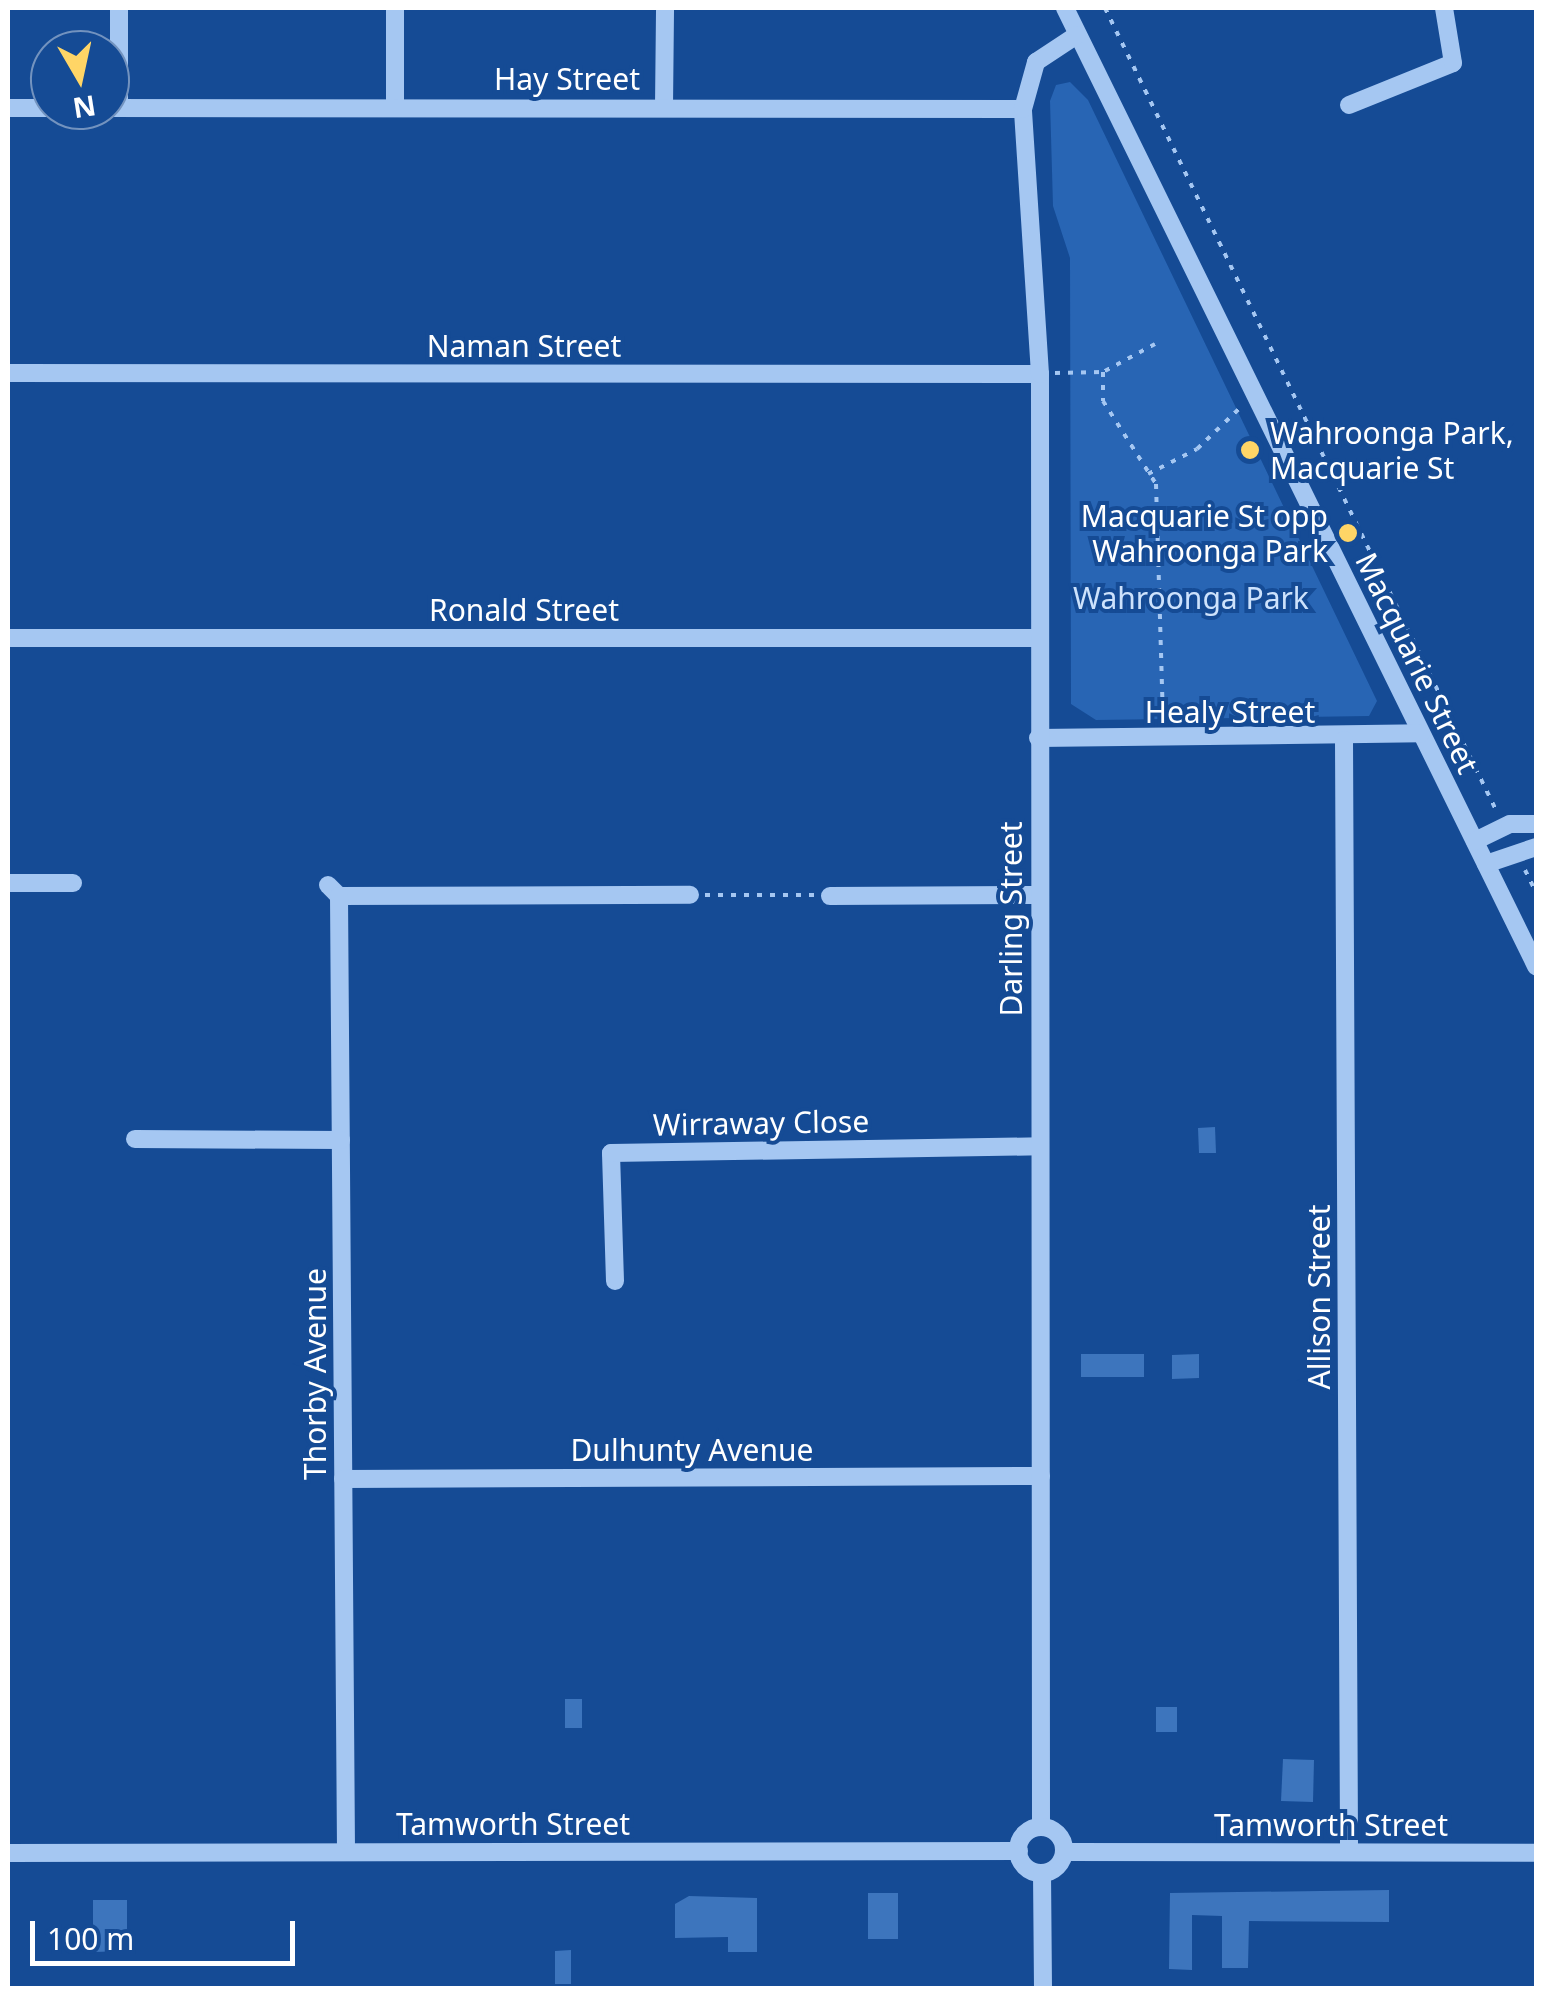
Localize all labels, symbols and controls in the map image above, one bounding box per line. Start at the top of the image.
north arrow [30,30,130,130]
street label: Hay Street [494,61,640,97]
text: N [70,87,99,128]
street label: Naman Street [427,328,621,364]
place label: Wahroonga Park, Macquarie St [1270,415,1514,486]
marker: Wahroonga Park, Macquarie St [1239,439,1261,461]
place label: Macquarie St opp Wahroonga Park [1081,498,1328,568]
marker: Macquarie St opp Wahroonga Park [1337,522,1359,544]
street label: Macquarie Street [1348,547,1486,779]
park label: Wahroonga Park [1073,580,1309,616]
street label: Ronald Street [429,592,619,628]
street label: Healy Street [1145,694,1315,730]
street label: Darling Street [993,821,1029,1017]
street label: Wirraway Close [653,1103,869,1143]
street label: Allison Street [1301,1204,1337,1390]
street label: Thorby Avenue [297,1268,333,1480]
street label: Dulhunty Avenue [570,1432,814,1468]
street label: Tamworth Street [396,1806,630,1842]
street label: Tamworth Street [1214,1807,1448,1843]
scale bar [35,1901,300,1963]
text: 100 m [47,1918,134,1959]

